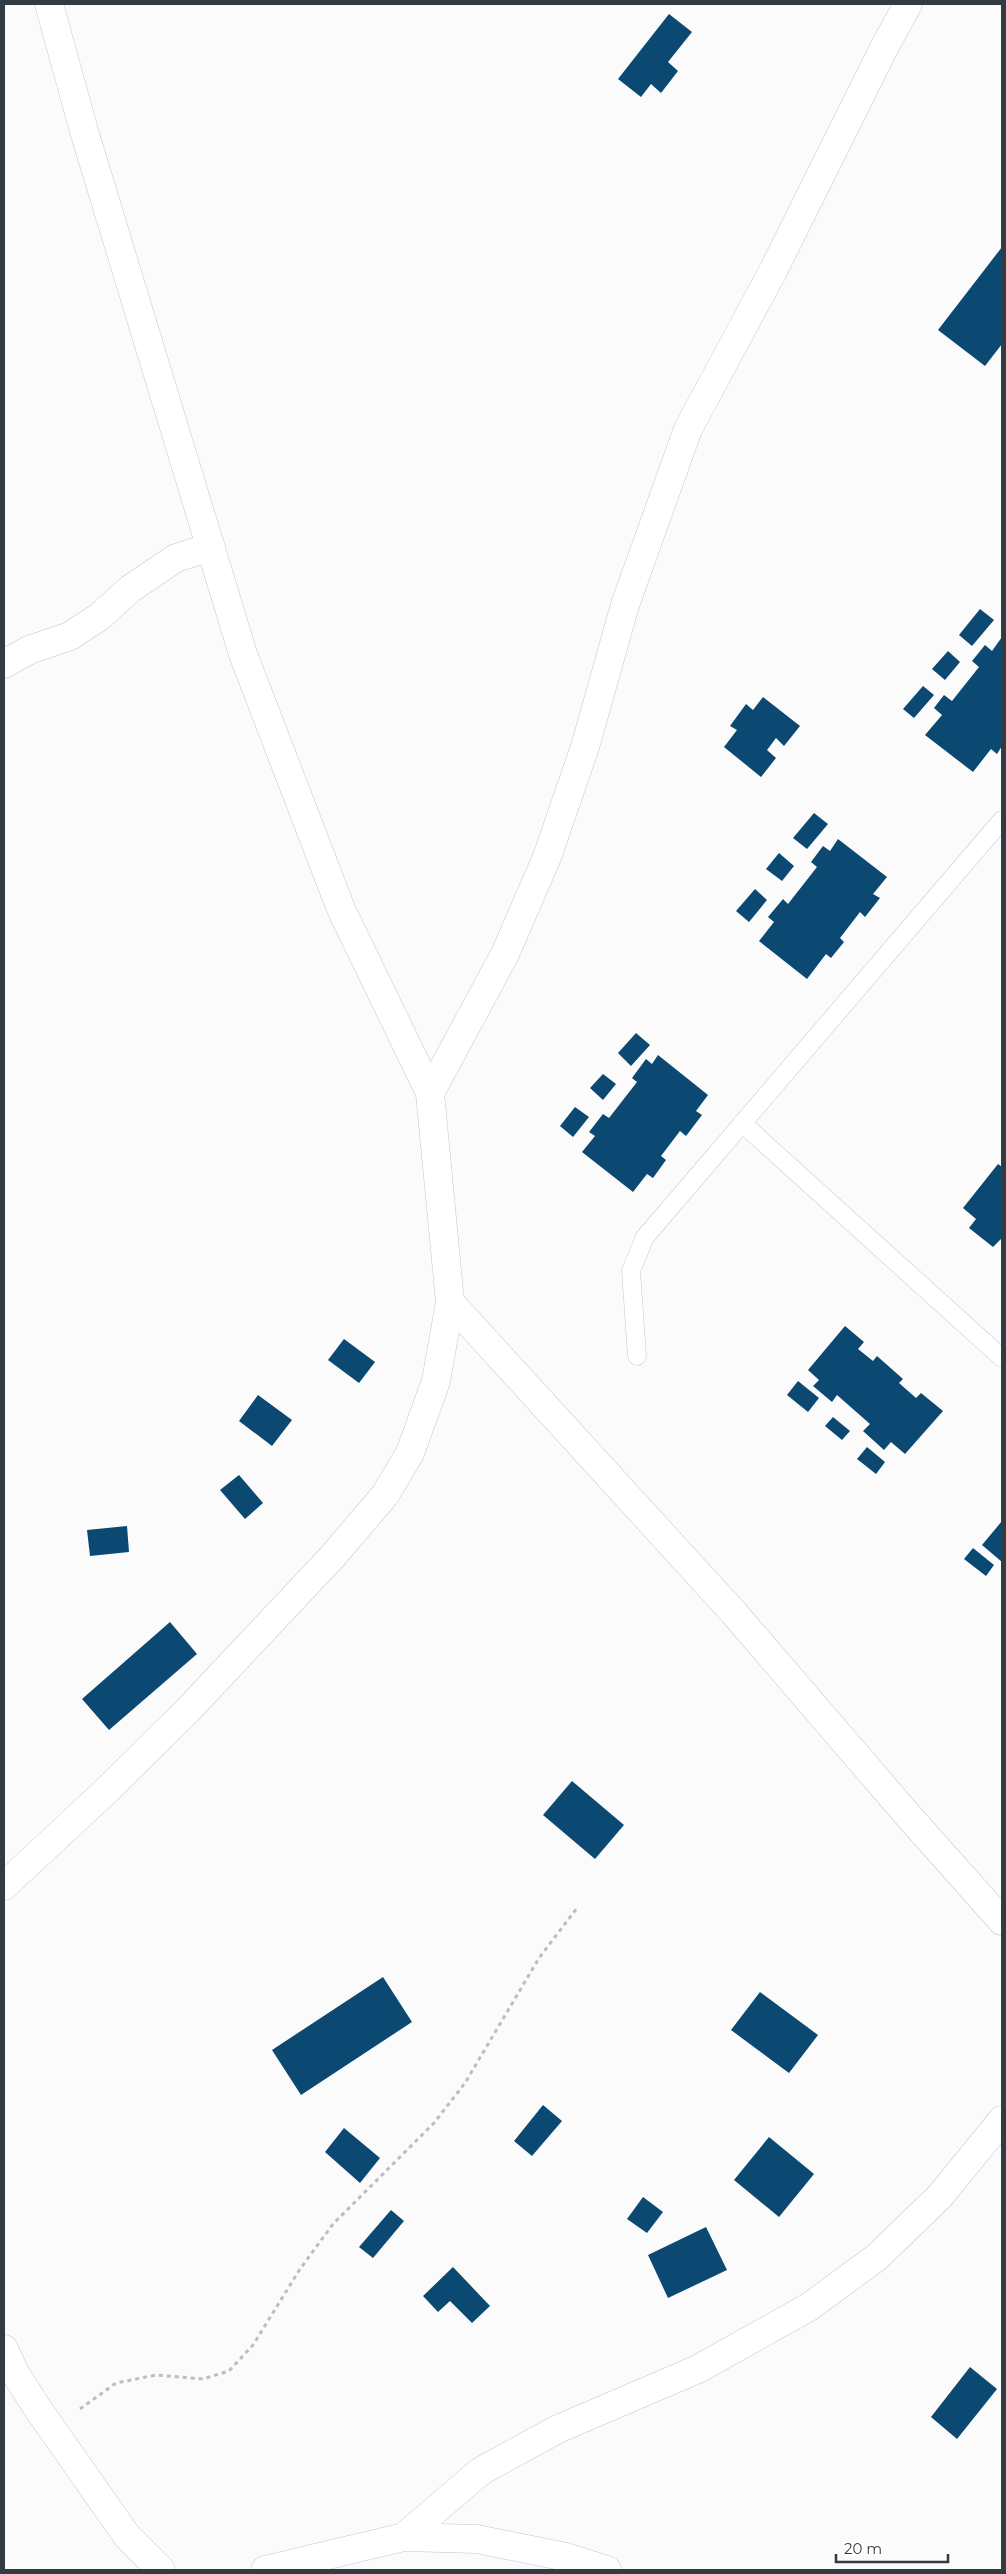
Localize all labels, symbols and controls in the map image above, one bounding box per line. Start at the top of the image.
scale bar [836,2532,948,2564]
text: 20 m [844,2539,882,2558]

